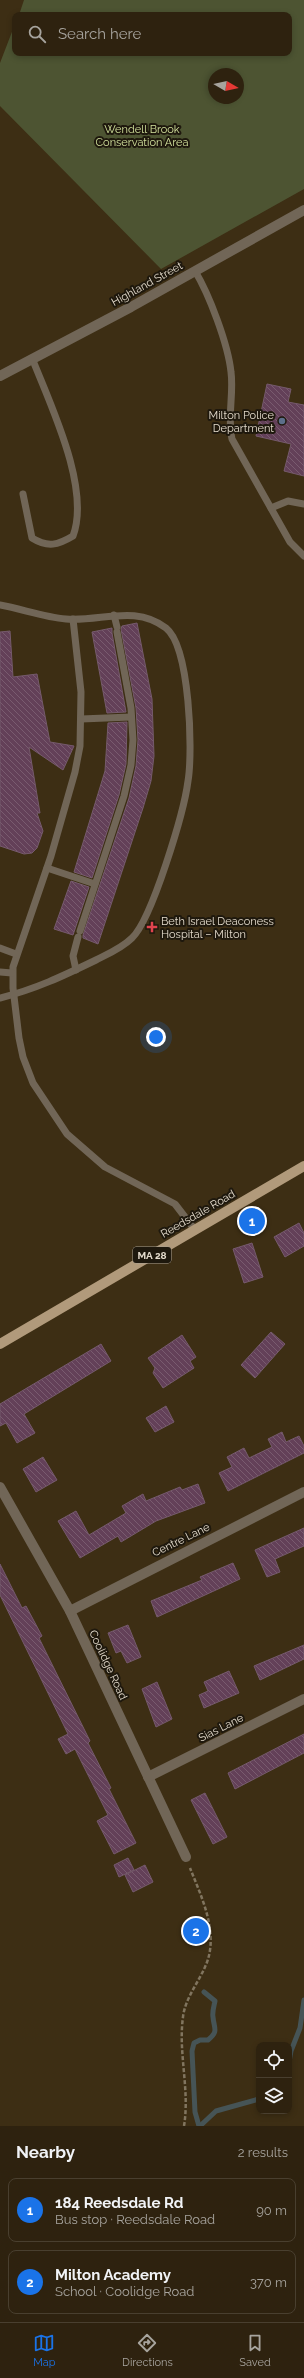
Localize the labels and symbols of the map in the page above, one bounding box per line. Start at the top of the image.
north arrow [208,68,244,104]
park label: Wendell Brook Conservation Area [96,123,188,149]
street label: Highland Street [109,259,185,309]
place label: Milton Police Department [209,409,275,435]
marker: Milton Police Department [277,416,287,426]
place label: Beth Israel Deaconess Hospital – Milton [161,915,274,941]
marker: Beth Israel Deaconess Hospital – Milton [146,921,158,933]
your location [146,1027,166,1047]
street label: Reedsdale Road [159,1187,238,1241]
pin: 1 [239,1206,265,1236]
road number: MA 28 [133,1247,171,1263]
street label: Centre Lane [150,1520,212,1559]
street label: Coolidge Road [86,1628,130,1702]
street label: Sias Lane [196,1711,246,1745]
pin: 2 [183,1916,209,1946]

